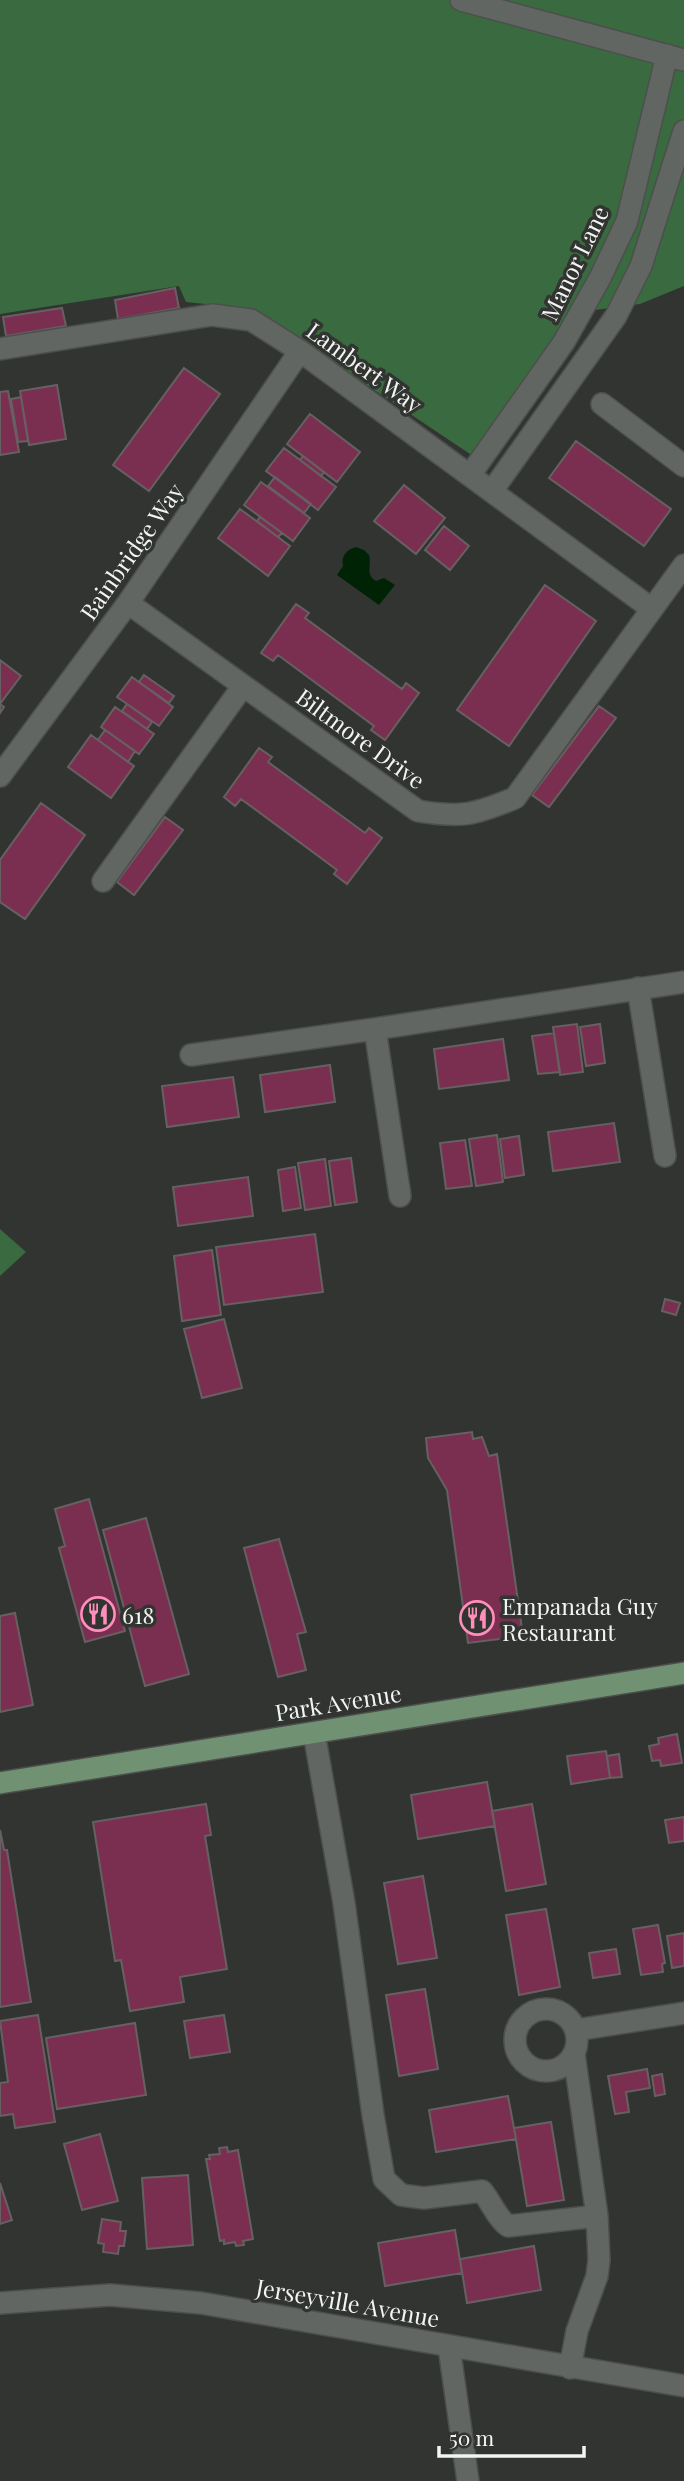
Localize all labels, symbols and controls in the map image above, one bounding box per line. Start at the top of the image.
street label: Manor Lane [533,201,615,325]
street label: Lambert Way [301,315,429,420]
street label: Bainbridge Way [72,476,190,626]
street label: Biltmore Drive [290,681,432,795]
place label: Empanada Guy Restaurant [502,1590,658,1647]
restaurant icon: 618 [79,1595,117,1633]
place label: 618 [122,1599,154,1630]
restaurant icon: Empanada Guy Restaurant [458,1599,496,1637]
street label: Park Avenue [272,1677,404,1727]
street label: Jerseyville Avenue [253,2270,442,2333]
scale bar [439,2414,584,2458]
text: 50 m [449,2423,495,2451]

